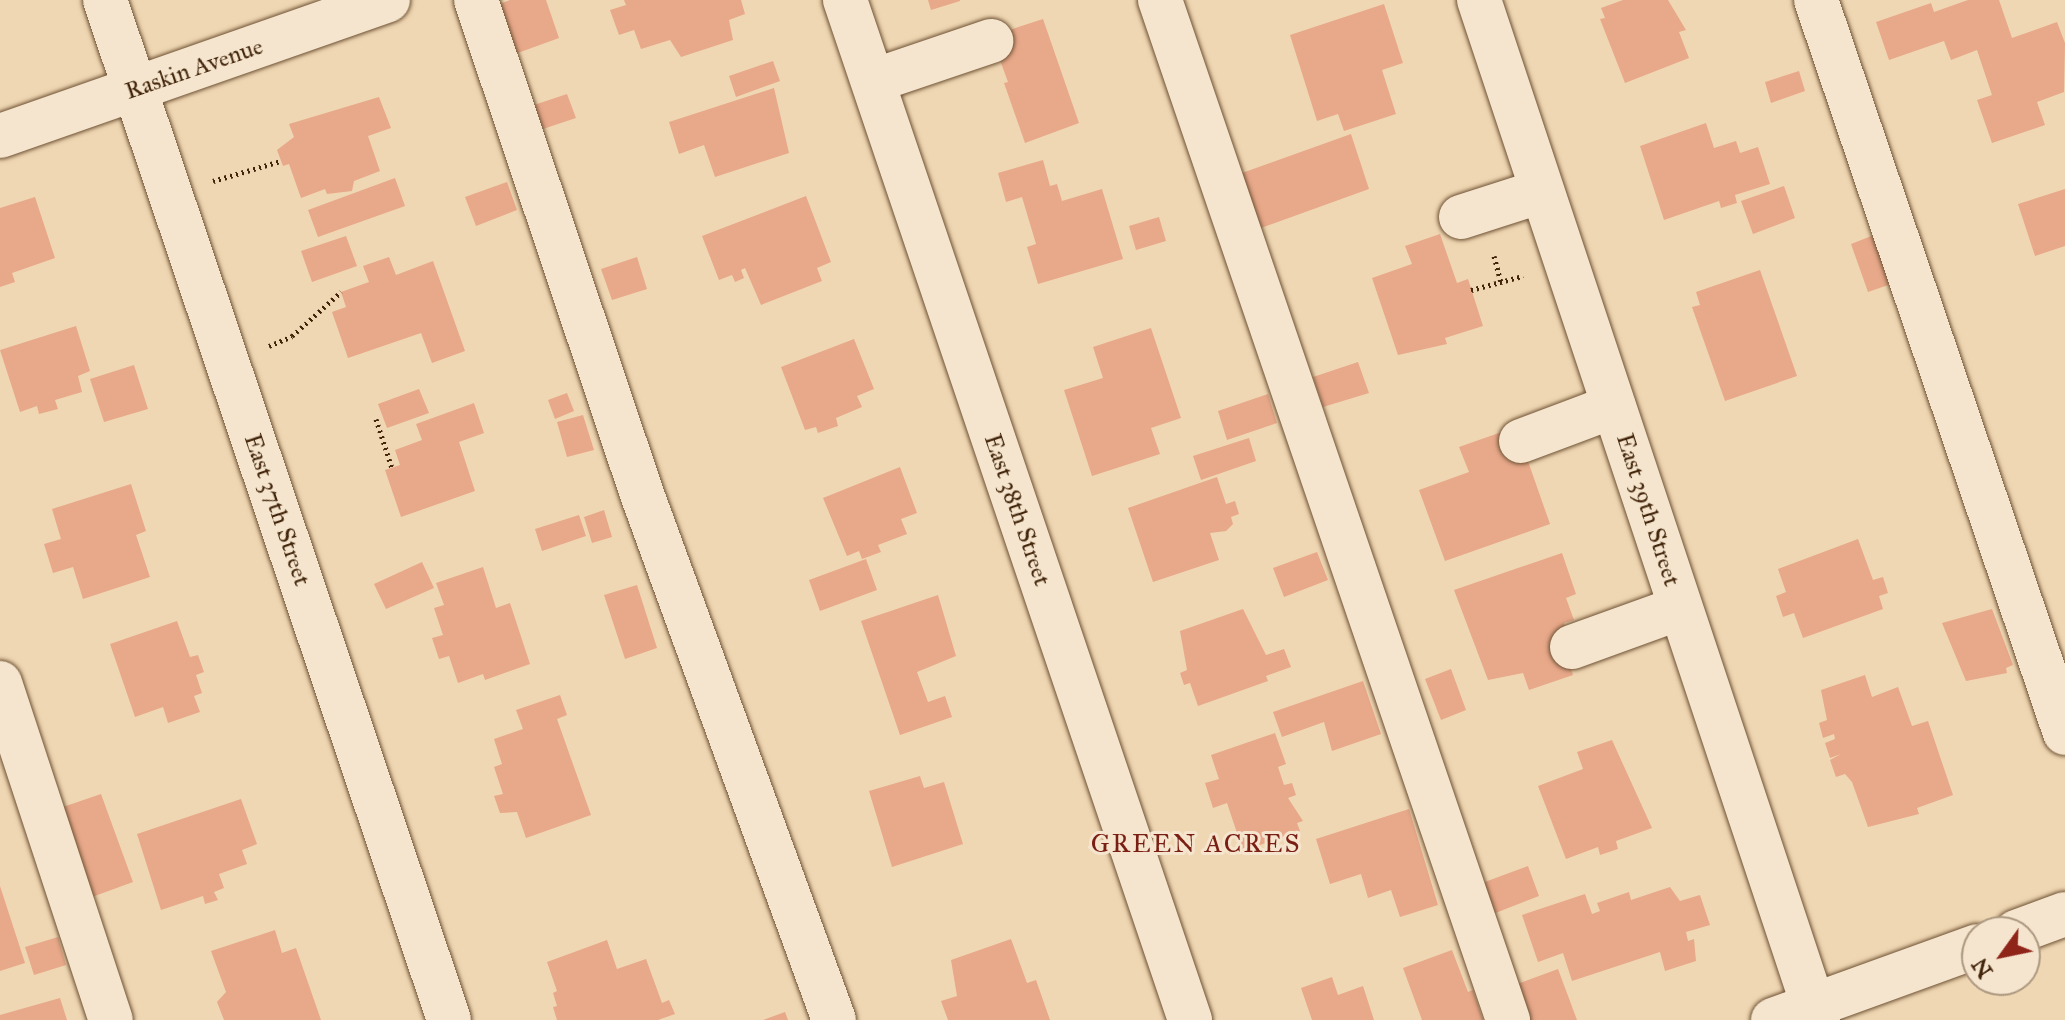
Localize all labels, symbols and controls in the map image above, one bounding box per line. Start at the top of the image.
street label: Raskin Avenue [121,32,267,106]
street label: East 37th Street [238,430,316,590]
street label: East 38th Street [978,430,1056,590]
street label: East 39th Street [1610,430,1686,590]
district label: GREEN ACRES [1091,828,1301,860]
north arrow [1961,916,2041,996]
text: N [1966,953,1999,983]

